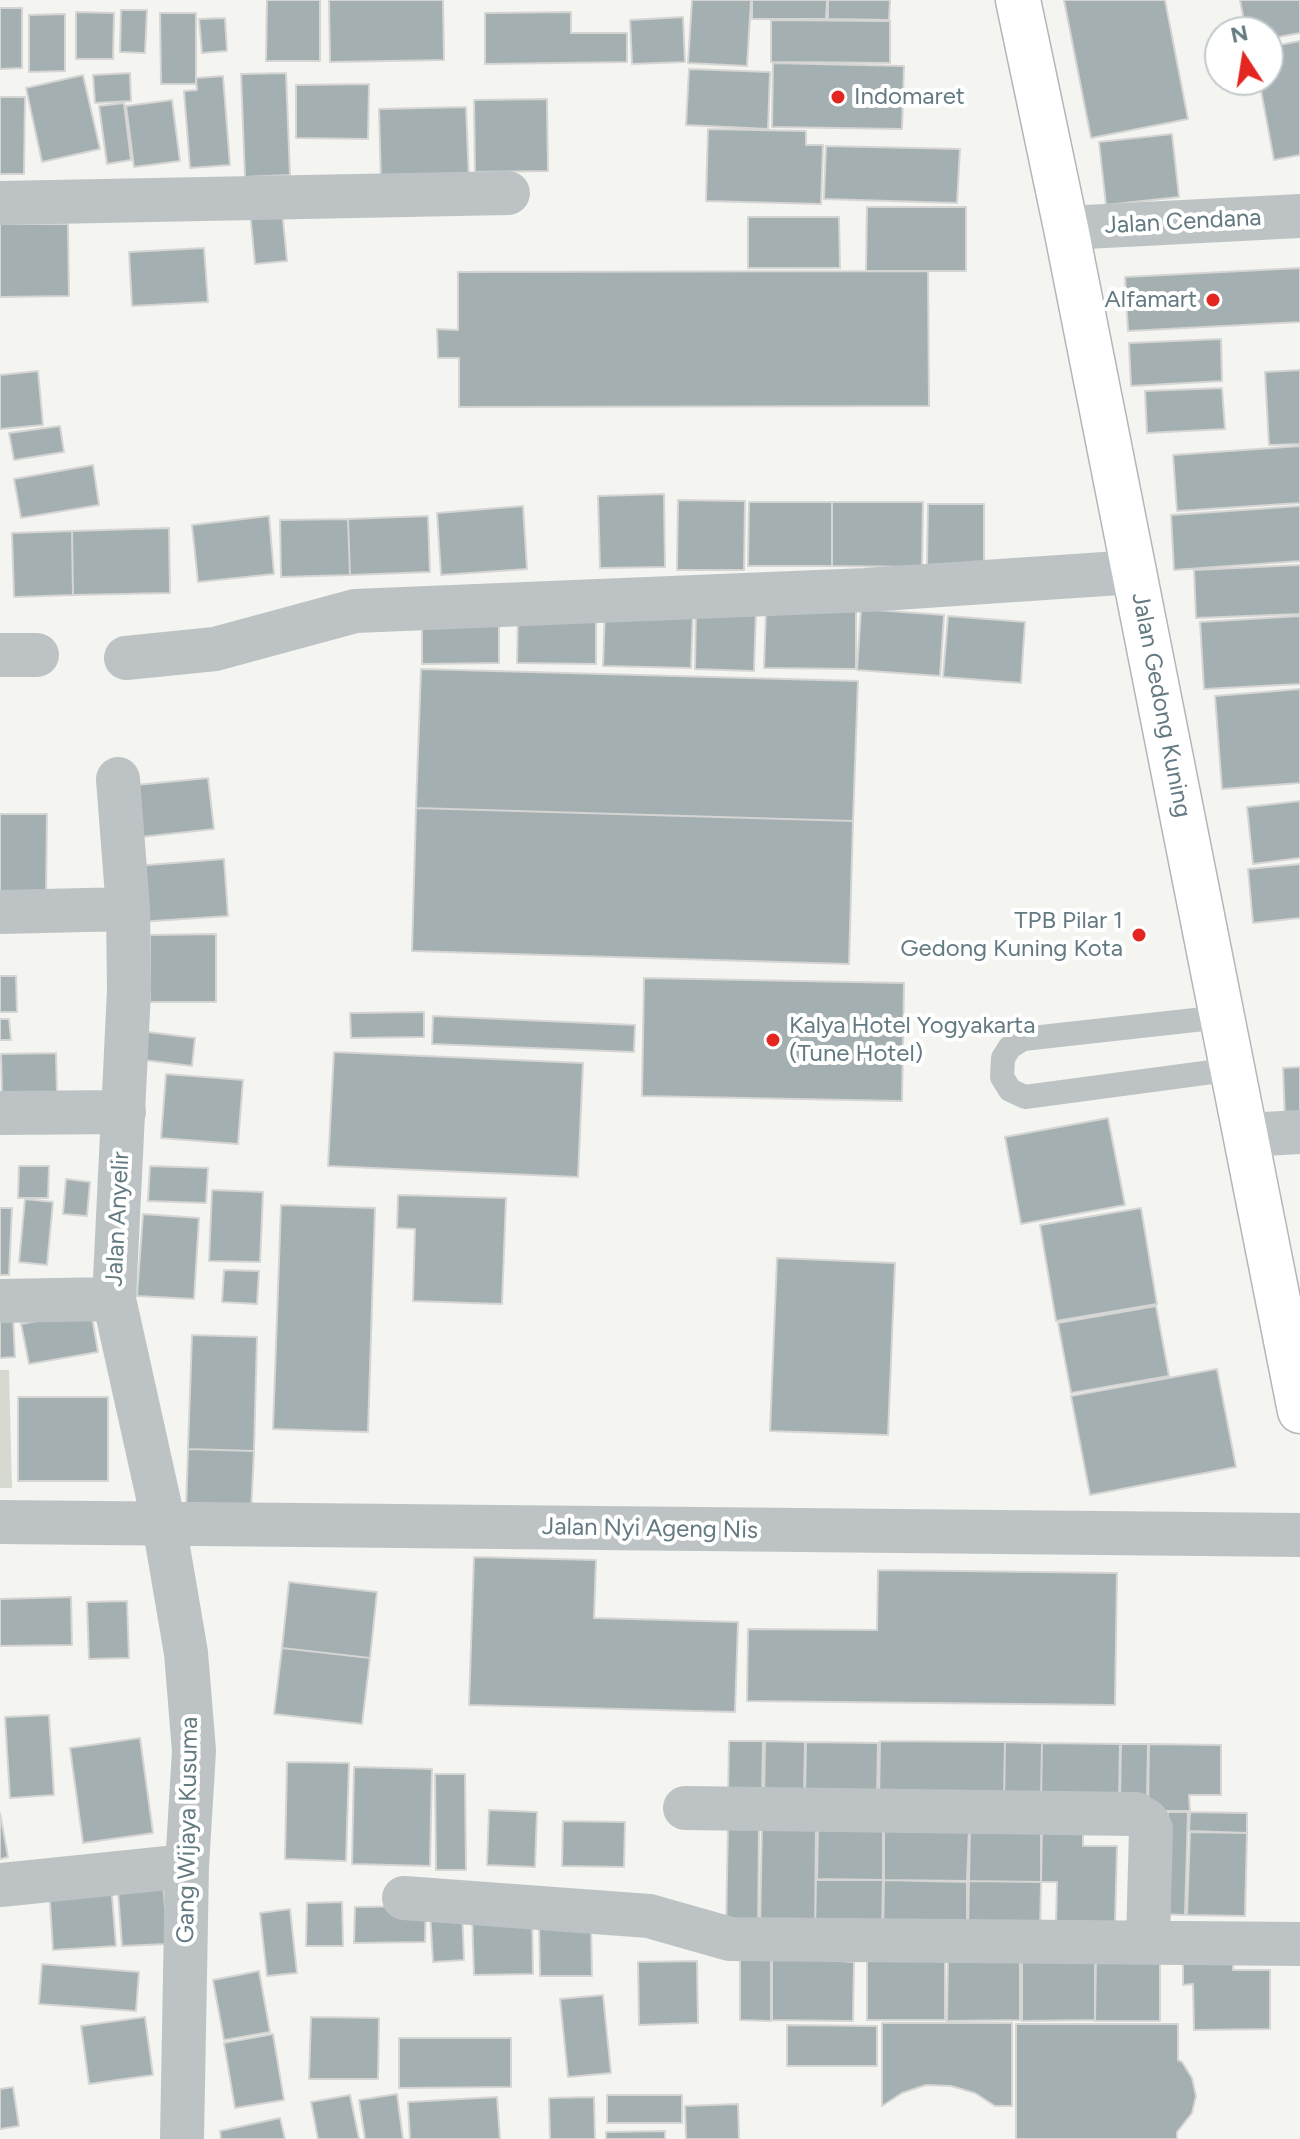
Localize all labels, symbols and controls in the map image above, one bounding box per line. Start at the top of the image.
north arrow [1204,16,1284,96]
text: N [1228,19,1250,49]
place label: Indomaret [854,83,965,111]
marker: Indomaret [829,88,847,106]
street label: Jalan Cendana [1104,204,1262,240]
place label: Alfamart [1105,286,1197,314]
marker: Alfamart [1204,291,1222,309]
street label: Jalan Gedong Kuning [1125,590,1197,820]
place label: TPB Pilar 1 Gedong Kuning Kota [900,907,1123,963]
marker: TPB Pilar 1 Gedong Kuning Kota [1130,926,1148,944]
place label: Kalya Hotel Yogyakarta (Tune Hotel) [789,1012,1035,1068]
marker: Kalya Hotel Yogyakarta (Tune Hotel) [764,1031,782,1049]
street label: Jalan Anyelir [100,1151,136,1287]
street label: Jalan Nyi Ageng Nis [542,1513,758,1545]
street label: Gang Wijaya Kusuma [172,1716,204,1944]

